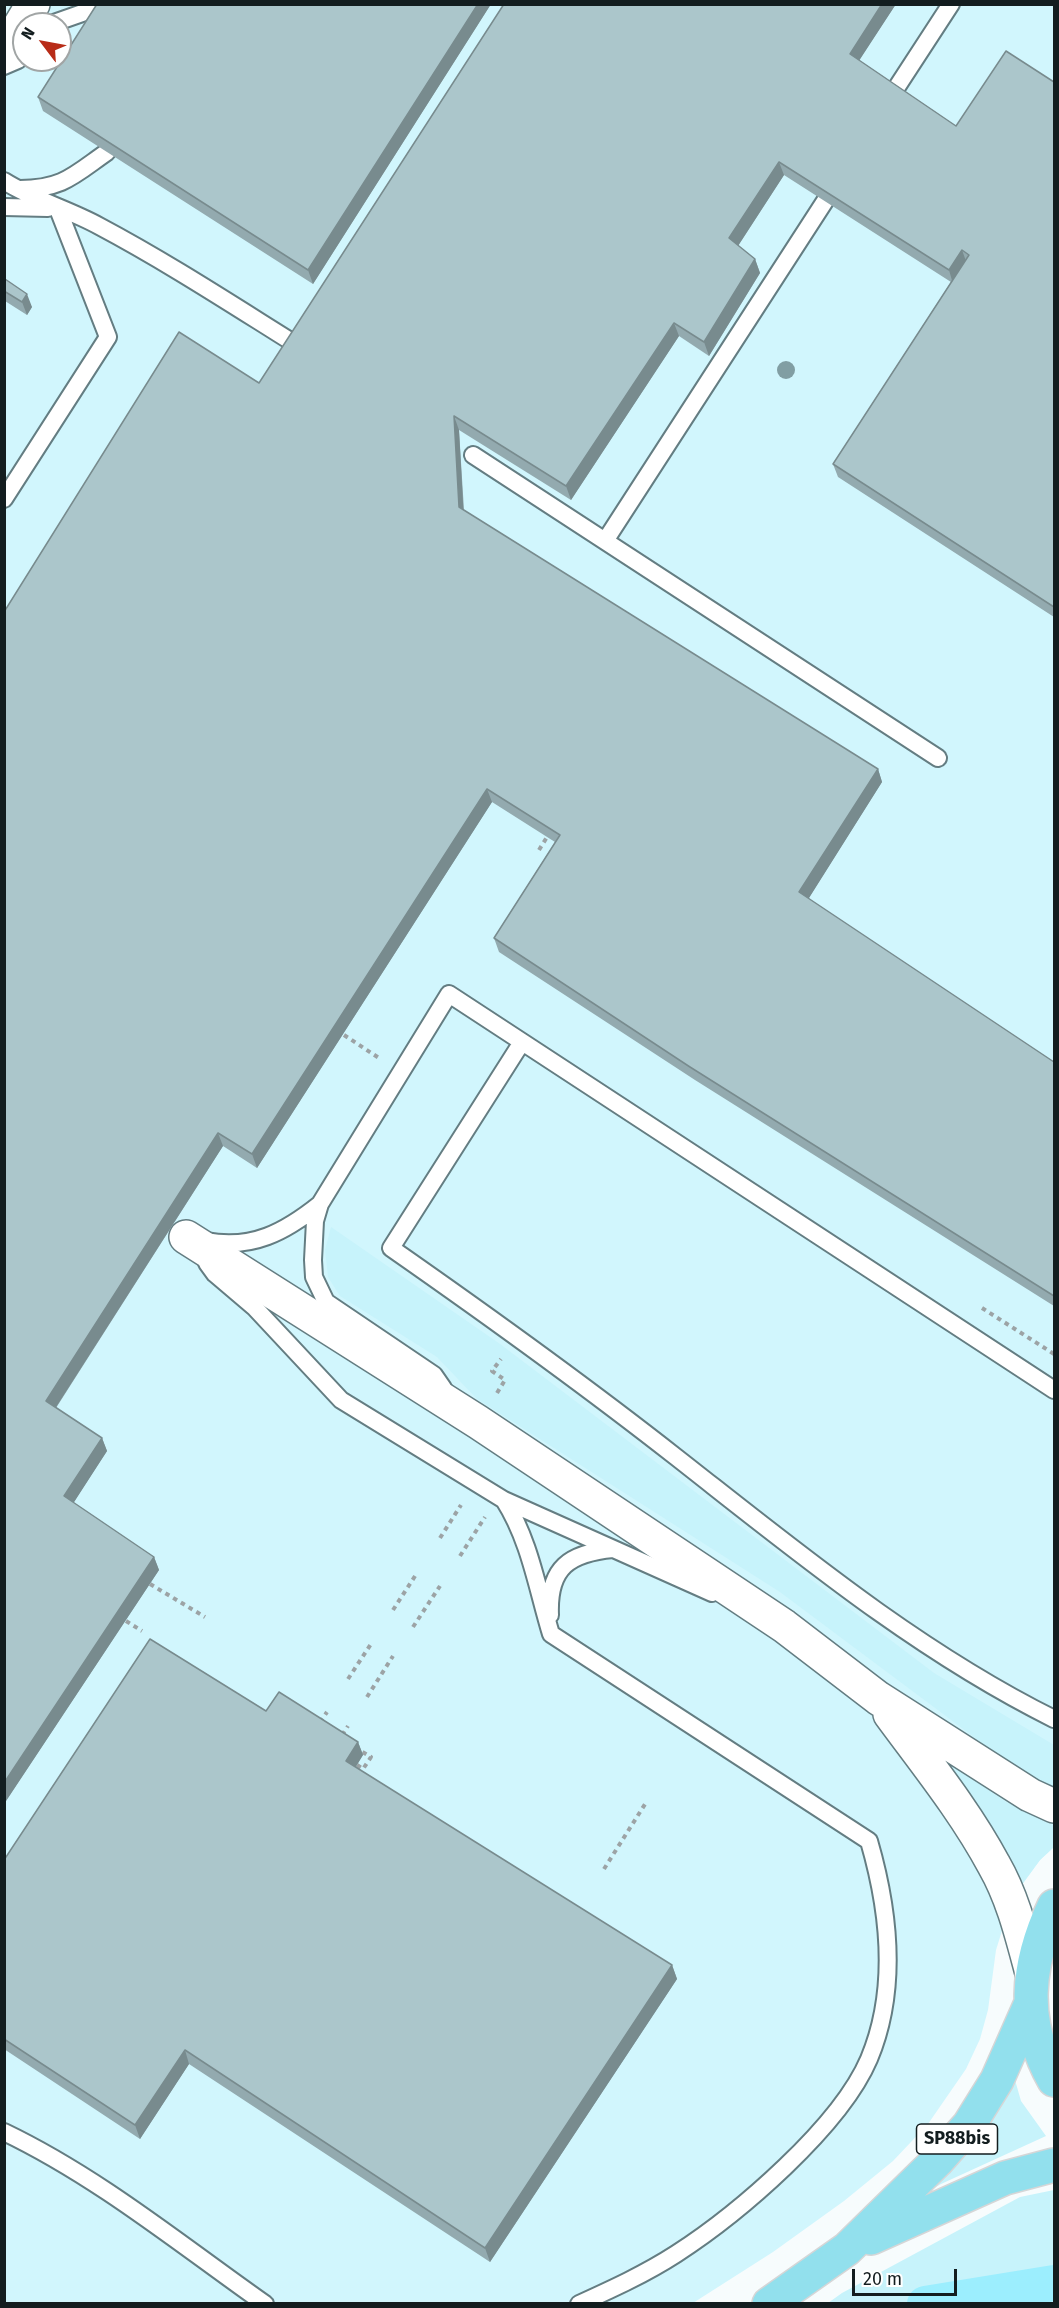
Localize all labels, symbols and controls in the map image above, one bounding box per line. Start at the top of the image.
north arrow [12,12,72,72]
text: N [17,24,39,43]
road number: SP88bis [916,2124,998,2154]
scale bar [855,2257,960,2295]
text: 20 m [863,2268,902,2290]

